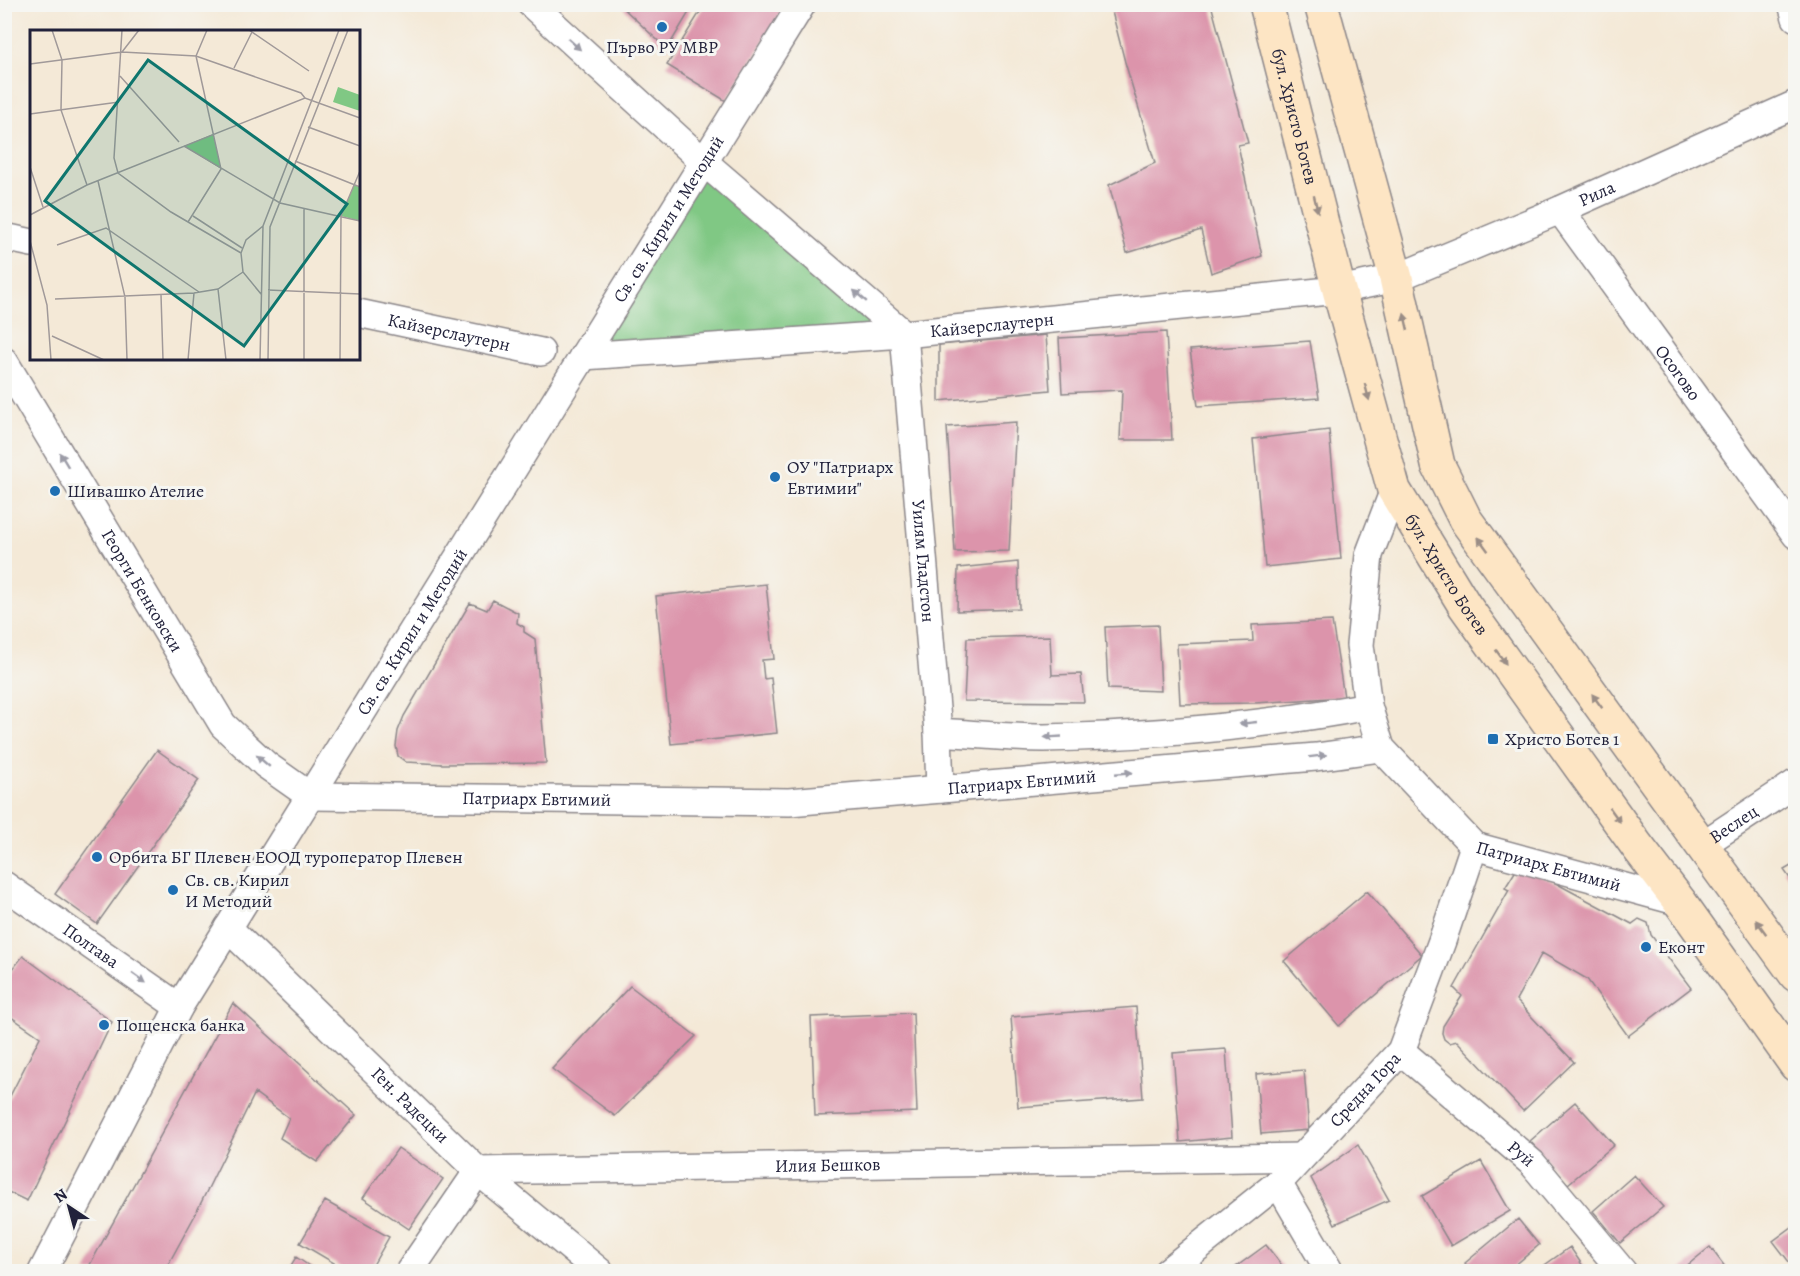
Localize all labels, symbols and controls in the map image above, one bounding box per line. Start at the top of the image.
marker: Първо РУ МВР [655,20,669,34]
inset map [30,30,360,360]
place label: Първо РУ МВР [606,35,718,59]
one-way arrow [567,37,582,51]
street label: бул. Христо Ботев [1266,46,1324,187]
street label: Св. св. Кирил и Методий [608,131,729,307]
street label: Рила [1575,175,1619,212]
one-way arrow [1312,194,1322,213]
one-way arrow [853,290,868,303]
street label: Кайзерслаутерн [929,307,1055,343]
street label: Кайзерслаутерн [385,308,512,357]
one-way arrow [1401,313,1411,331]
street label: Осогово [1650,340,1706,405]
one-way arrow [1363,383,1372,401]
one-way arrow [59,452,70,468]
place label: ОУ "Патриарх Евтимии" [787,455,894,500]
marker: ОУ "Патриарх Евтимии" [768,470,782,484]
place label: Шивашко Ателие [67,479,204,503]
marker: Шивашко Ателие [48,484,62,498]
street label: Уилям Гладстон [906,499,941,623]
street label: бул. Христо Ботев [1399,509,1494,640]
street label: Георги Бенковски [96,525,189,657]
one-way arrow [1477,536,1489,551]
street label: Св. св. Кирил и Методий [351,544,473,720]
one-way arrow [1495,648,1507,664]
one-way arrow [1592,694,1604,709]
one-way arrow [1238,718,1257,728]
place label: Христо Ботев 1 [1505,727,1619,751]
marker: Христо Ботев 1 [1486,732,1500,746]
one-way arrow [1044,733,1063,742]
one-way arrow [1309,751,1328,761]
one-way arrow [256,755,271,768]
street label: Патриарх Евтимий [946,764,1097,800]
one-way arrow [1114,768,1133,778]
street label: Патриарх Евтимий [462,786,611,812]
street label: Веслец [1705,799,1763,849]
one-way arrow [1609,807,1621,823]
street label: Патриарх Евтимий [1474,835,1624,897]
place label: Орбита БГ Плевен ЕООД туроператор Плевен [109,845,463,869]
marker: Орбита БГ Плевен ЕООД туроператор Плевен [90,850,104,864]
place label: Св. св. Кирил И Методий [185,868,289,913]
marker: Св. св. Кирил И Методий [166,883,180,897]
street label: Полтава [58,918,124,974]
one-way arrow [1755,920,1767,936]
place label: Еконт [1658,935,1705,959]
marker: Еконт [1639,940,1653,954]
one-way arrow [130,972,146,984]
place label: Пощенска банка [116,1013,246,1037]
marker: Пощенска банка [97,1018,111,1032]
street label: Средна Гора [1324,1046,1407,1132]
street label: Ген. Радецки [366,1062,454,1148]
street label: Руй [1502,1135,1540,1172]
street label: Илия Бешков [775,1152,881,1178]
north arrow [39,1177,99,1237]
text: N [50,1183,72,1208]

